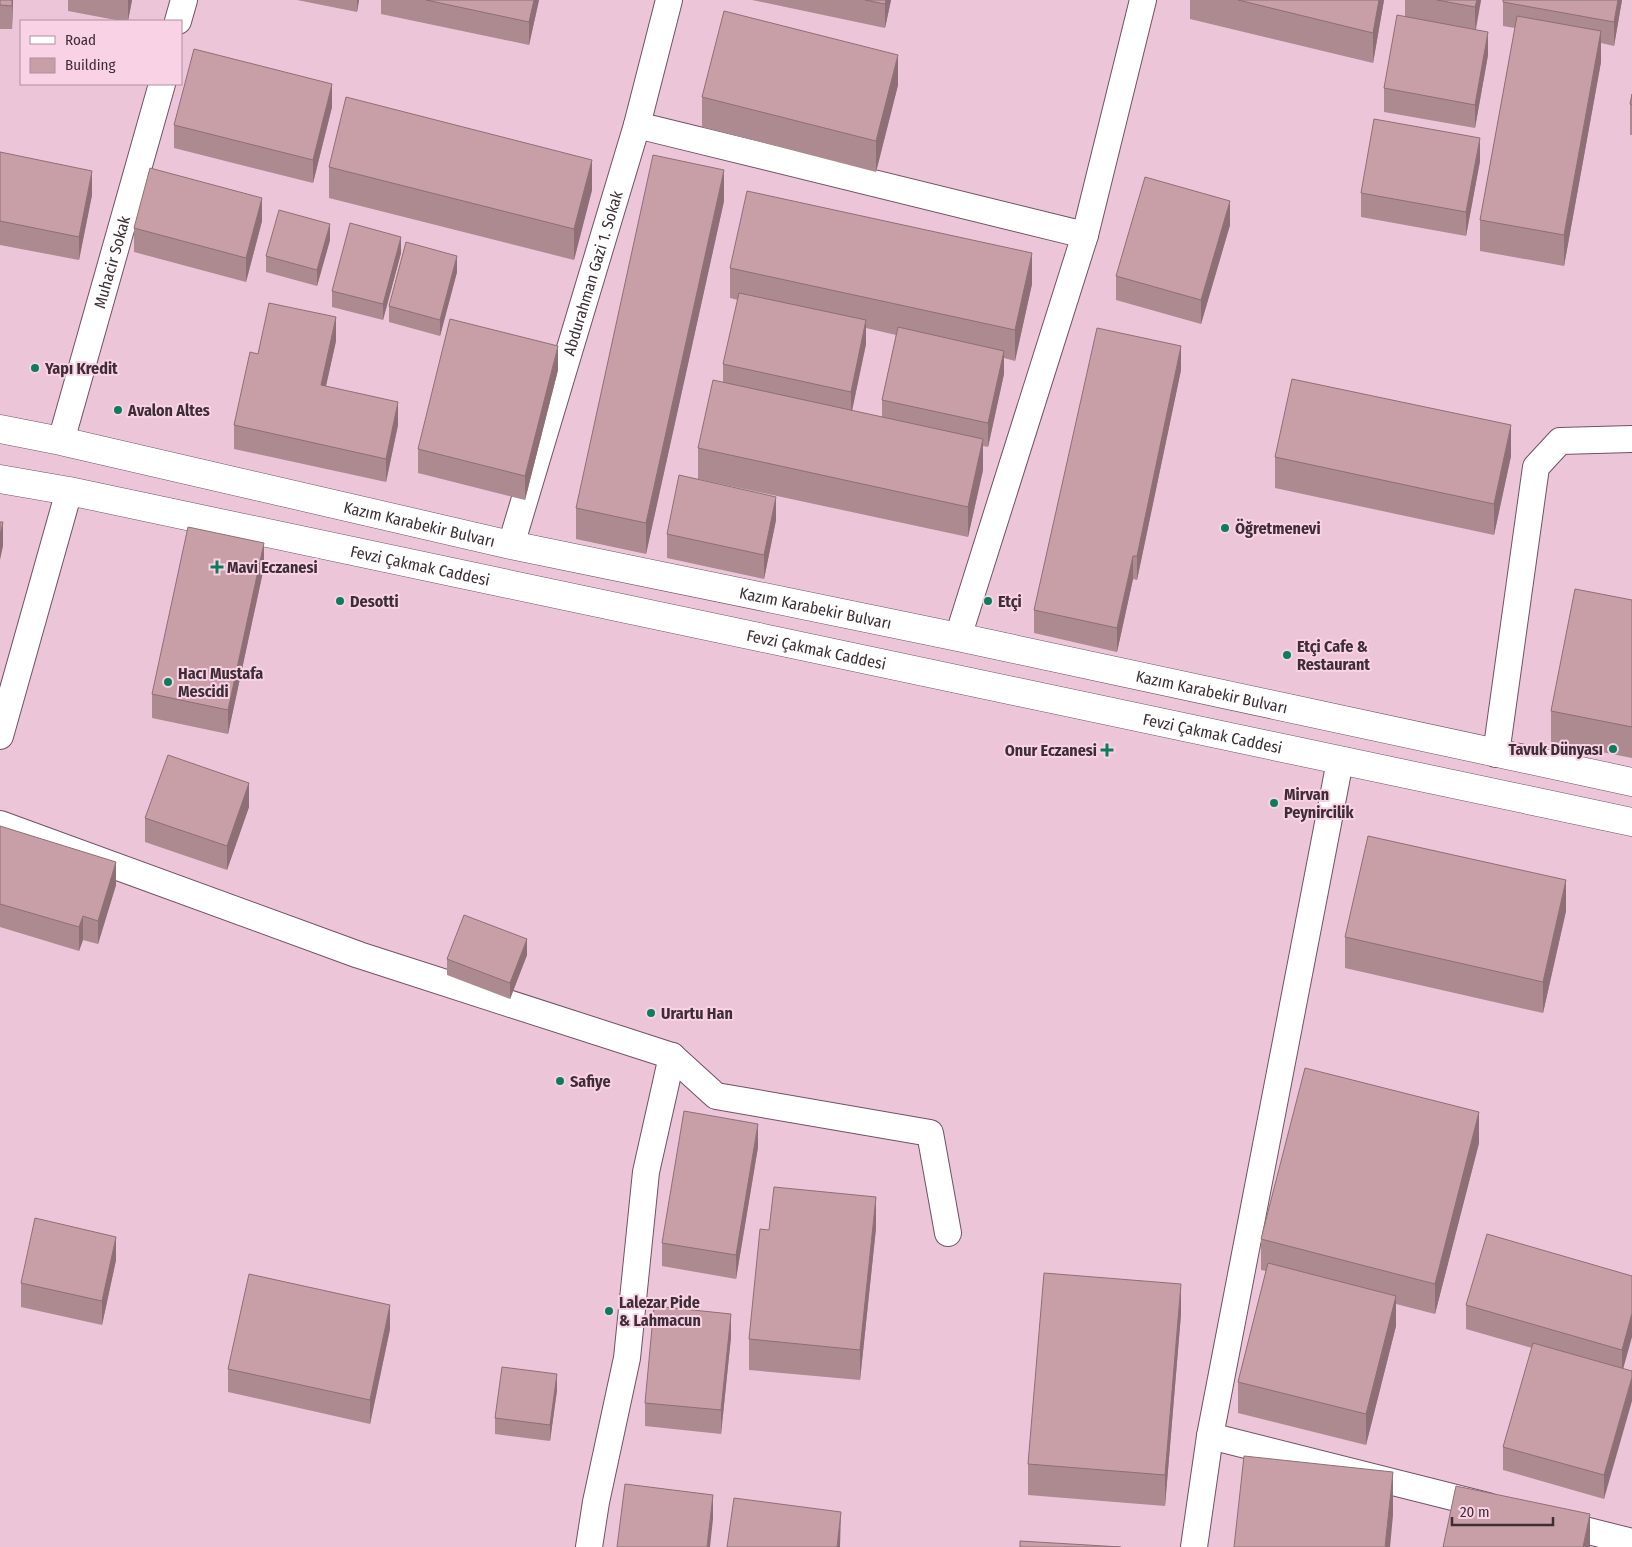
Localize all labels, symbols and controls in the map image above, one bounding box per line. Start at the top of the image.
legend [20,20,182,85]
text: Road [65,31,96,49]
text: Building [65,56,116,74]
street label: Abdurahman Gazi 1. Sokak [559,188,626,358]
street label: Muhacir Sokak [90,213,134,310]
place label: Yapı Kredit [44,359,118,378]
marker: Yapı Kredit [29,362,41,374]
place label: Avalon Altes [127,401,210,420]
marker: Avalon Altes [112,404,124,416]
street label: Kazım Karabekir Bulvarı [342,497,497,551]
place label: Öğretmenevi [1235,518,1321,538]
marker: Öğretmenevi [1219,522,1231,534]
street label: Fevzi Çakmak Caddesi [349,541,492,589]
place label: Mavi Eczanesi [227,558,318,577]
marker: Mavi Eczanesi [211,561,223,573]
street label: Kazım Karabekir Bulvarı [738,583,893,633]
place label: Desotti [350,592,399,611]
place label: Etçi [998,592,1022,612]
marker: Desotti [334,595,346,607]
marker: Etçi [982,595,994,607]
street label: Fevzi Çakmak Caddesi [745,625,888,673]
place label: Etçi Cafe & Restaurant [1297,637,1370,674]
marker: Etçi Cafe & Restaurant [1281,649,1293,661]
place label: Hacı Mustafa Mescidi [178,664,263,701]
street label: Kazım Karabekir Bulvarı [1134,666,1289,717]
marker: Hacı Mustafa Mescidi [162,676,174,688]
street label: Fevzi Çakmak Caddesi [1141,709,1284,757]
place label: Tavuk Dünyası [1509,740,1603,759]
place label: Onur Eczanesi [1005,741,1097,760]
marker: Tavuk Dünyası [1607,743,1619,755]
marker: Onur Eczanesi [1101,744,1113,756]
place label: Mirvan Peynircilik [1284,785,1354,822]
marker: Mirvan Peynircilik [1268,797,1280,809]
place label: Urartu Han [661,1004,733,1023]
marker: Urartu Han [645,1007,657,1019]
place label: Safiye [570,1072,611,1091]
marker: Safiye [554,1075,566,1087]
place label: Lalezar Pide & Lahmacun [619,1293,701,1330]
marker: Lalezar Pide & Lahmacun [603,1305,615,1317]
scale bar [1452,1494,1553,1526]
text: 20 m [1460,1503,1490,1521]

